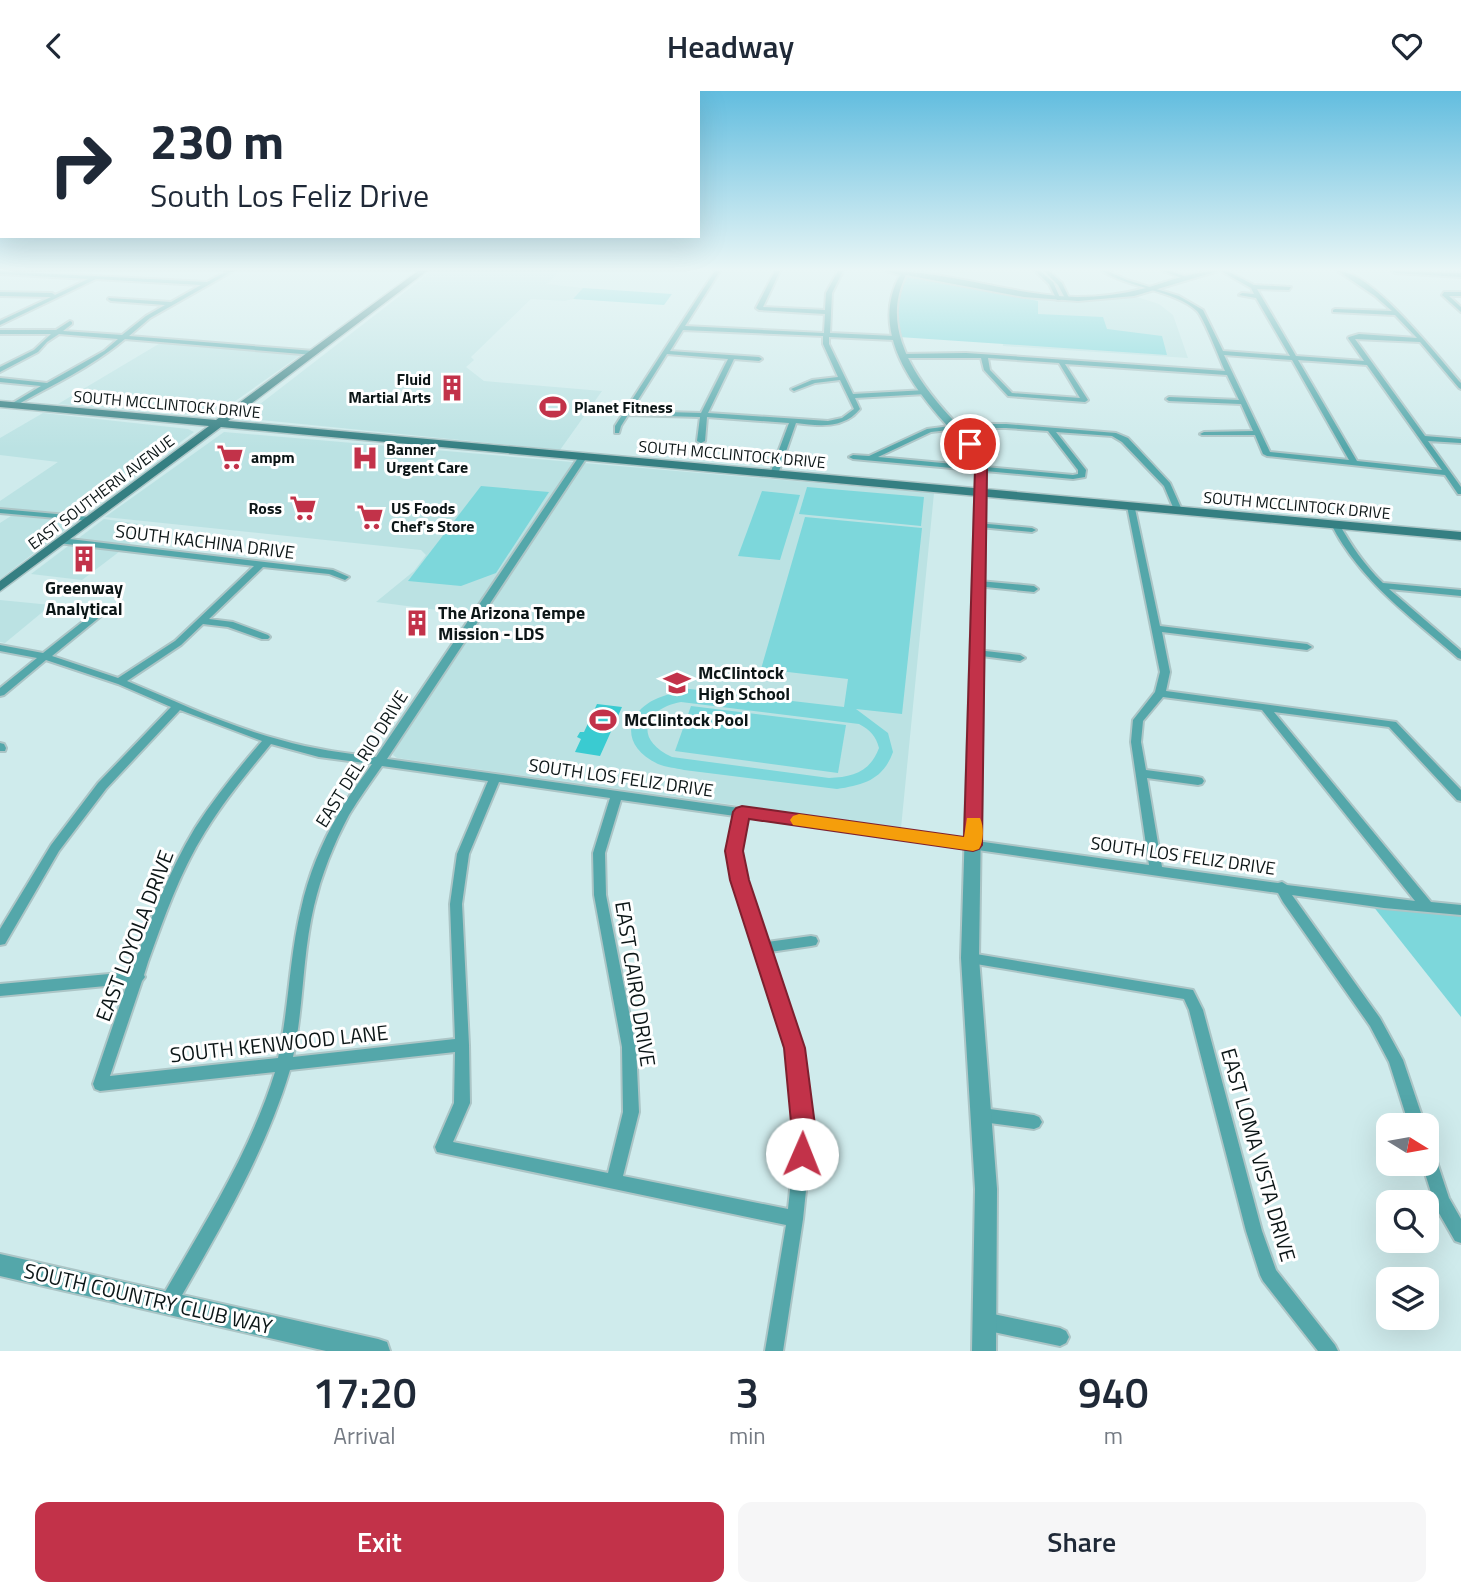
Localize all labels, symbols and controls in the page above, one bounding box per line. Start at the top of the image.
text: Headway [667,22,794,70]
icon: back [35,27,73,65]
icon: heart [1388,27,1426,65]
text: 230 m [150,103,284,178]
icon: right [35,119,126,210]
text: South Los Feliz Drive [150,171,429,219]
place label: Fluid Martial Arts [348,367,431,409]
building icon: Fluid Martial Arts [437,373,467,403]
street label: SOUTH MCCLINTOCK DRIVE [72,384,262,424]
sports icon: Planet Fitness [538,392,568,422]
place label: Planet Fitness [574,395,673,419]
pin [940,414,1000,474]
icon: arrive [951,425,989,463]
street label: EAST SOUTHERN AVENUE [23,429,179,555]
street label: SOUTH MCCLINTOCK DRIVE [637,434,827,474]
place label: Banner Urgent Care [386,437,468,479]
supermarket icon: ampm [215,442,245,472]
hospital icon: Banner Urgent Care [350,443,380,473]
place label: ampm [251,445,295,469]
street label: SOUTH MCCLINTOCK DRIVE [1202,485,1392,525]
supermarket icon: Ross [288,493,318,523]
place label: Ross [249,496,282,520]
place label: US Foods Chef's Store [391,496,474,538]
supermarket icon: US Foods Chef's Store [355,502,385,532]
street label: SOUTH KACHINA DRIVE [114,517,296,566]
building icon: Greenway Analytical [69,544,99,574]
place label: Greenway Analytical [45,574,123,622]
place label: The Arizona Tempe Mission - LDS [438,599,585,647]
building icon: The Arizona Tempe Mission - LDS [402,608,432,638]
place label: McClintock High School [698,659,790,707]
school or university icon: McClintock High School [662,668,692,698]
street label: EAST DEL RIO DRIVE [309,685,415,832]
sports icon: McClintock Pool [588,705,618,735]
place label: McClintock Pool [624,706,749,733]
street label: SOUTH LOS FELIZ DRIVE [527,751,715,804]
street label: SOUTH LOS FELIZ DRIVE [1089,829,1277,882]
street label: EAST LOYOLA DRIVE [87,845,181,1026]
street label: EAST CAIRO DRIVE [607,899,665,1069]
street label: SOUTH KENWOOD LANE [168,1016,390,1070]
street label: EAST LOMA VISTA DRIVE [1213,1044,1305,1265]
north arrow [1376,1113,1438,1176]
map controls [1376,1113,1439,1330]
position arrow [765,1117,839,1191]
button: search [1376,1190,1439,1253]
street label: SOUTH COUNTRY CLUB WAY [21,1254,276,1342]
button: layers [1376,1267,1439,1330]
text: 17:20 [312,1360,417,1424]
text: 3 [736,1360,759,1424]
text: 940 [1078,1360,1149,1424]
text: Arrival [333,1418,396,1453]
text: min [729,1418,766,1453]
text: m [1104,1418,1123,1453]
button: Exit [35,1502,724,1582]
button: Share [738,1502,1426,1582]

